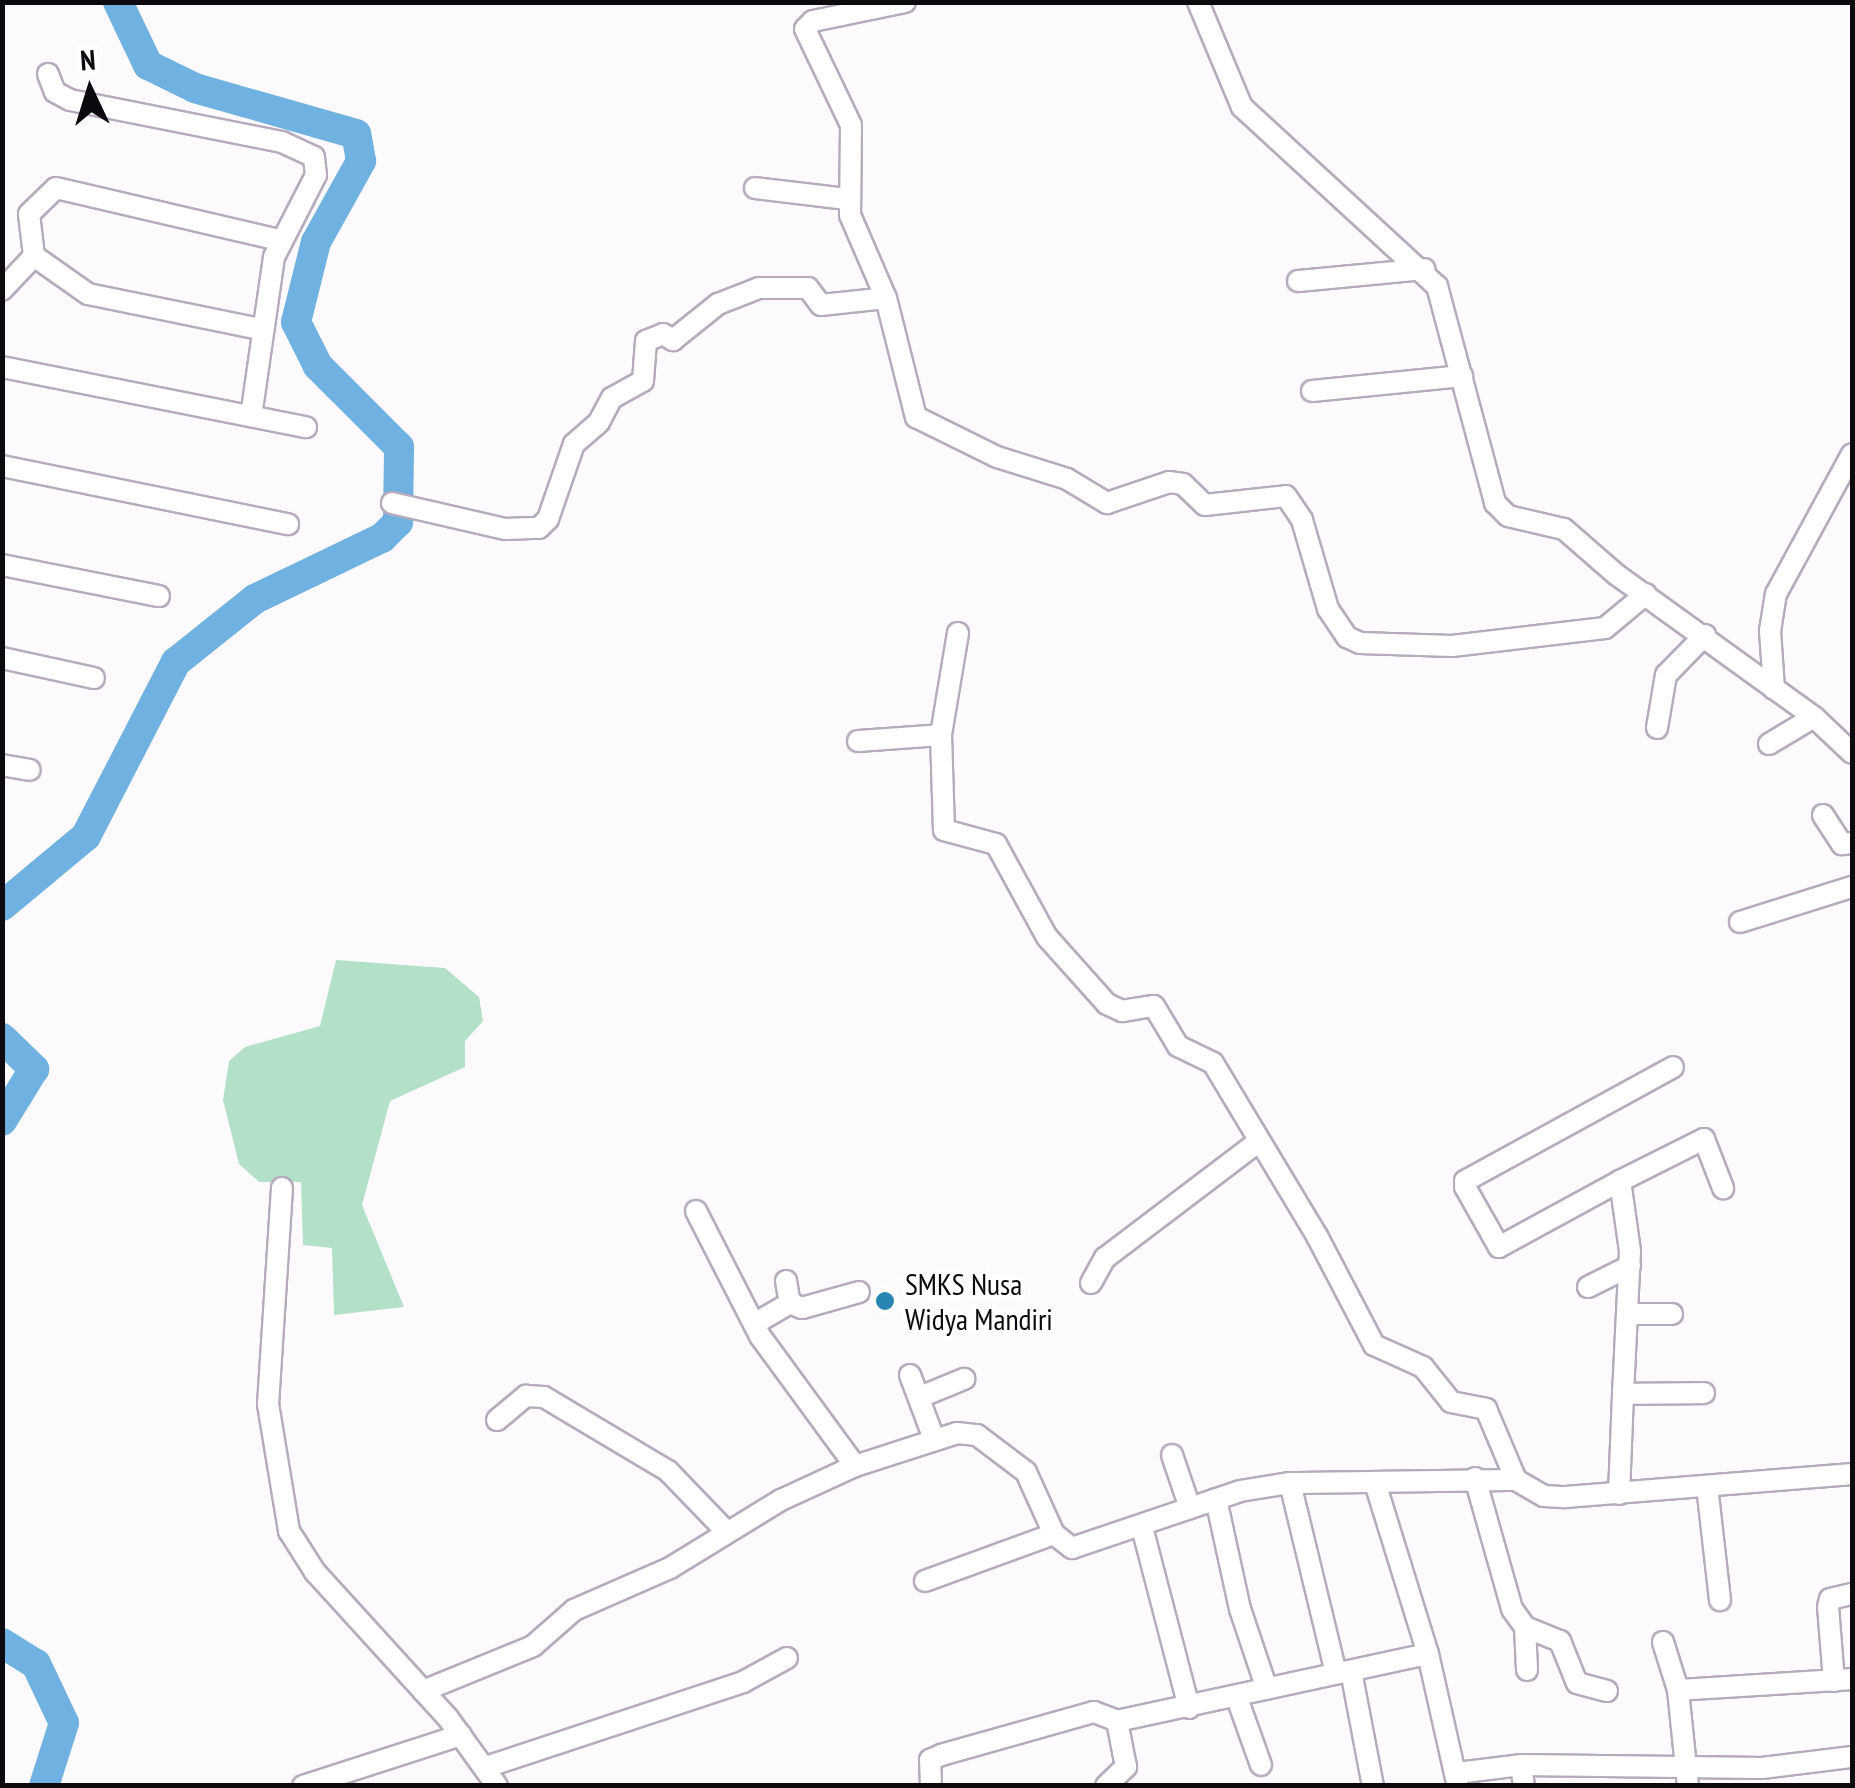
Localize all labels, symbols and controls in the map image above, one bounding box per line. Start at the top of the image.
north arrow [40,40,140,140]
text: N [79,41,97,79]
place label: SMKS Nusa Widya Mandiri [905,1266,1053,1336]
marker: SMKS Nusa Widya Mandiri [874,1290,896,1312]

